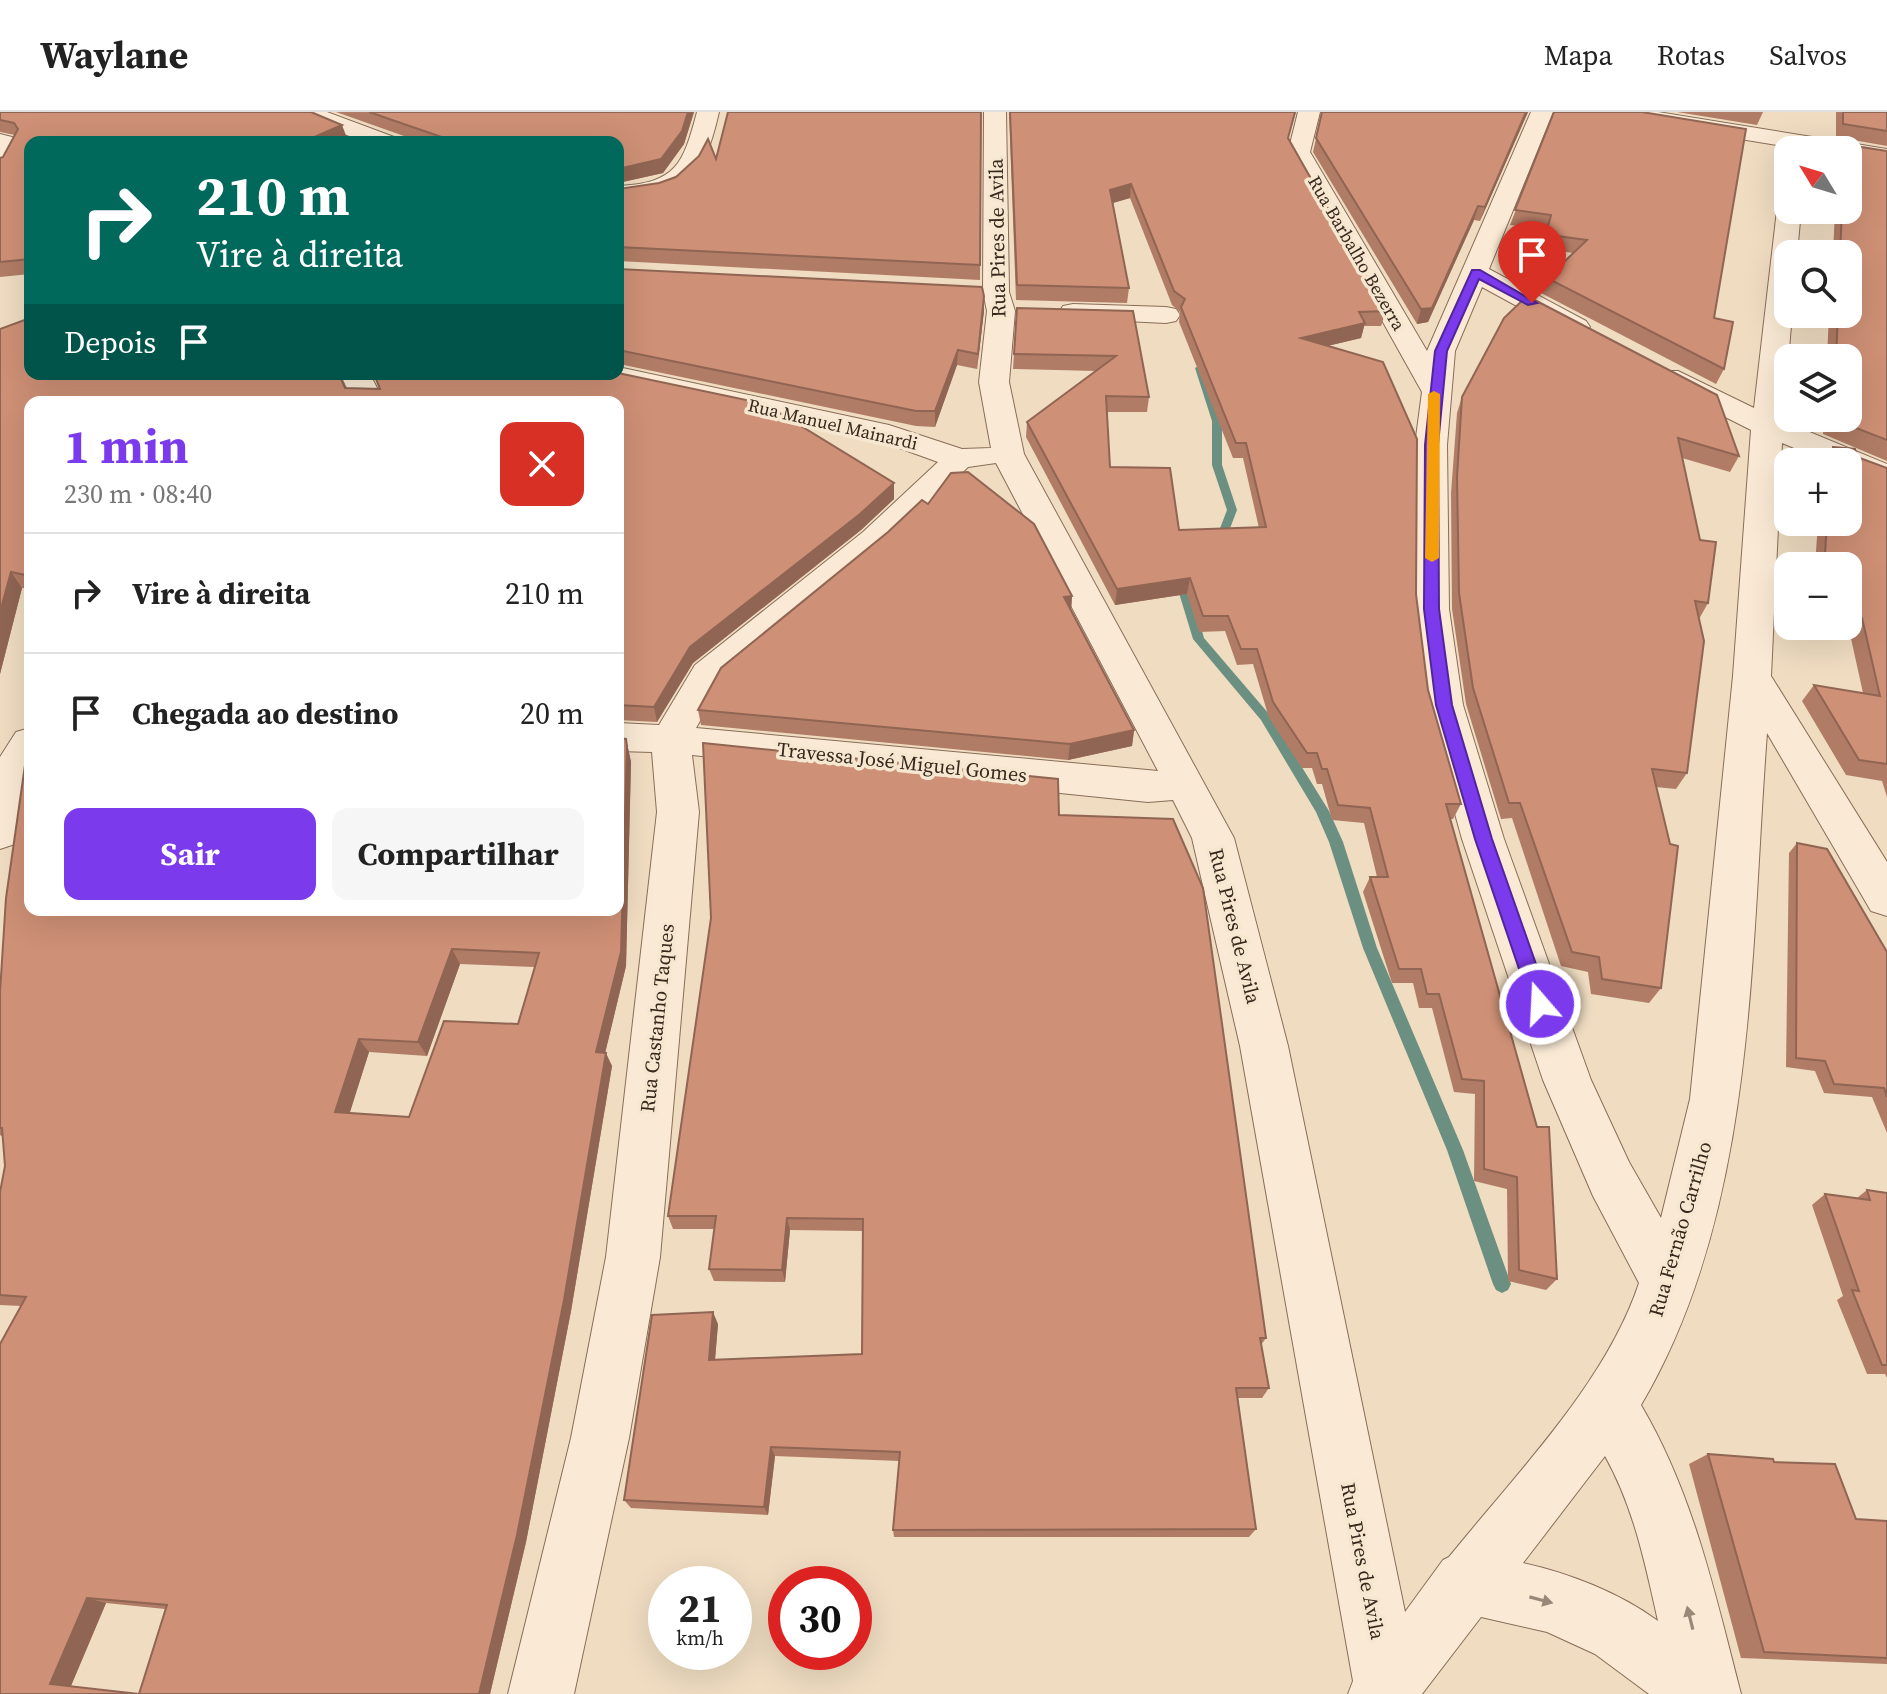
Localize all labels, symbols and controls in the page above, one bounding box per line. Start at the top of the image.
text: Waylane [40,29,188,81]
text: Mapa [1544,36,1613,74]
text: Rotas [1657,36,1725,74]
text: Salvos [1769,36,1847,74]
north arrow [1774,136,1862,224]
map controls [1774,136,1862,640]
text: 210 m [196,157,350,234]
street label: Rua Pires de Avila [982,157,1012,318]
icon: right [64,168,168,272]
street label: Rua Barbalho Bezerra [1302,171,1412,336]
pin [1498,221,1566,303]
text: Vire à direita [196,230,403,279]
icon: arrive [1510,233,1554,277]
button: search [1774,240,1862,328]
icon: arrive [172,320,216,364]
text: Depois [64,322,156,363]
button: layers [1774,344,1862,432]
street label: Rua Manuel Mainardi [746,392,920,456]
text: 1 min [64,413,189,479]
button: close [500,422,584,506]
button: + [1774,448,1862,536]
text: 230 m · 08:40 [64,476,212,512]
button: − [1774,552,1862,640]
icon: right [64,571,108,615]
text: Vire à direita [132,573,311,614]
text: 210 m [505,573,584,614]
icon: arrive [64,691,108,735]
text: Chegada ao destino [132,693,398,734]
text: 20 m [520,693,584,734]
street label: Travessa José Miguel Gomes [776,735,1028,789]
button: Sair [64,808,316,900]
button: Compartilhar [332,808,584,900]
street label: Rua Pires de Avila [1202,845,1268,1007]
street label: Rua Castanho Taques [633,922,681,1114]
position arrow [1498,962,1582,1046]
street label: Rua Fernão Carrilho [1642,1138,1718,1320]
street label: Rua Pires de Avila [1334,1480,1392,1643]
speed limit sign: 30 [768,1566,872,1670]
text: 21 [678,1581,722,1635]
one-way arrow [1529,1594,1554,1606]
one-way arrow [1683,1606,1695,1631]
text: km/h [676,1624,724,1652]

